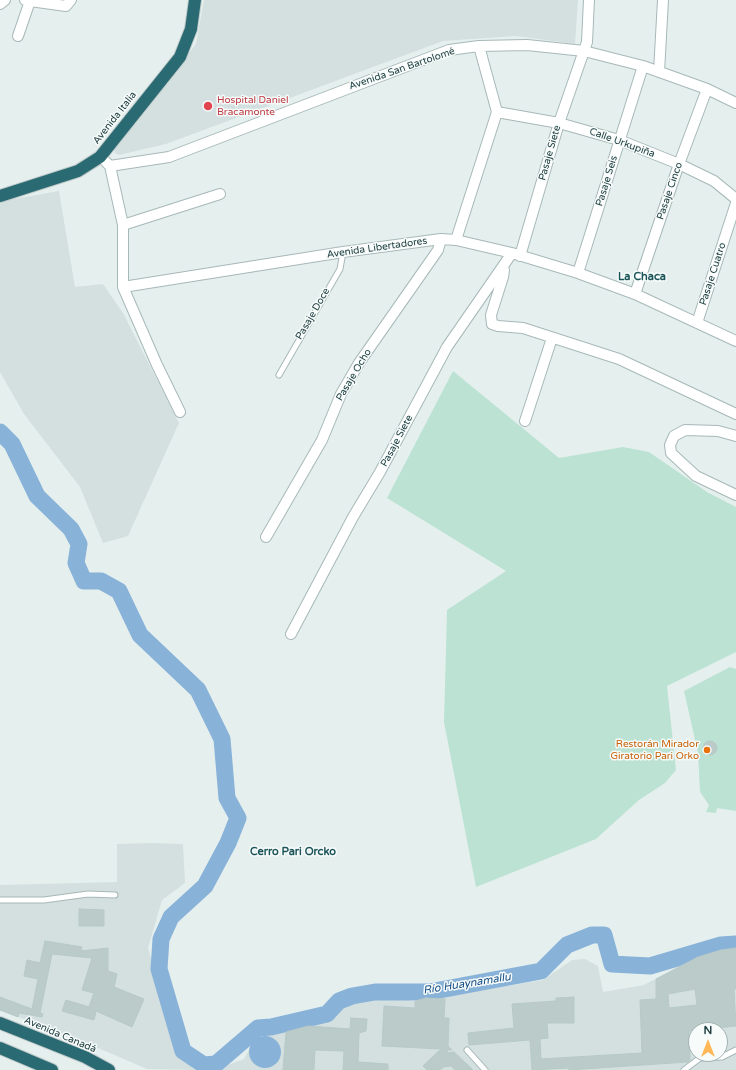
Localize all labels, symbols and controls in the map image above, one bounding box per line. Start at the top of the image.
street label: Avenida San Bartolomé [347,45,457,93]
street label: Avenida Italia [91,89,139,147]
place label: Hospital Daniel Bracamonte [217,94,288,118]
marker: Hospital Daniel Bracamonte [202,100,214,112]
street label: Pasaje Siete [536,124,564,182]
street label: Calle Urkupiña [587,126,657,160]
street label: Pasaje Seis [594,154,620,208]
street label: Pasaje Cinco [655,161,685,221]
street label: Avenida Libertadores [326,235,428,261]
street label: Pasaje Cuatro [697,241,729,307]
district label: La Chaca [618,270,666,284]
street label: Pasaje Doce [293,286,333,342]
street label: Pasaje Ocho [334,347,374,403]
street label: Pasaje Siete [378,413,416,469]
place label: Restorán Mirador Giratorio Pari Orko [610,738,699,762]
marker: Restorán Mirador Giratorio Pari Orko [702,745,712,755]
district label: Cerro Pari Orcko [250,845,336,859]
water label: Río Huaynamallu [422,971,512,997]
street label: Avenida Canadá [22,1014,98,1056]
north arrow [688,1022,728,1062]
text: N [704,1024,712,1037]

